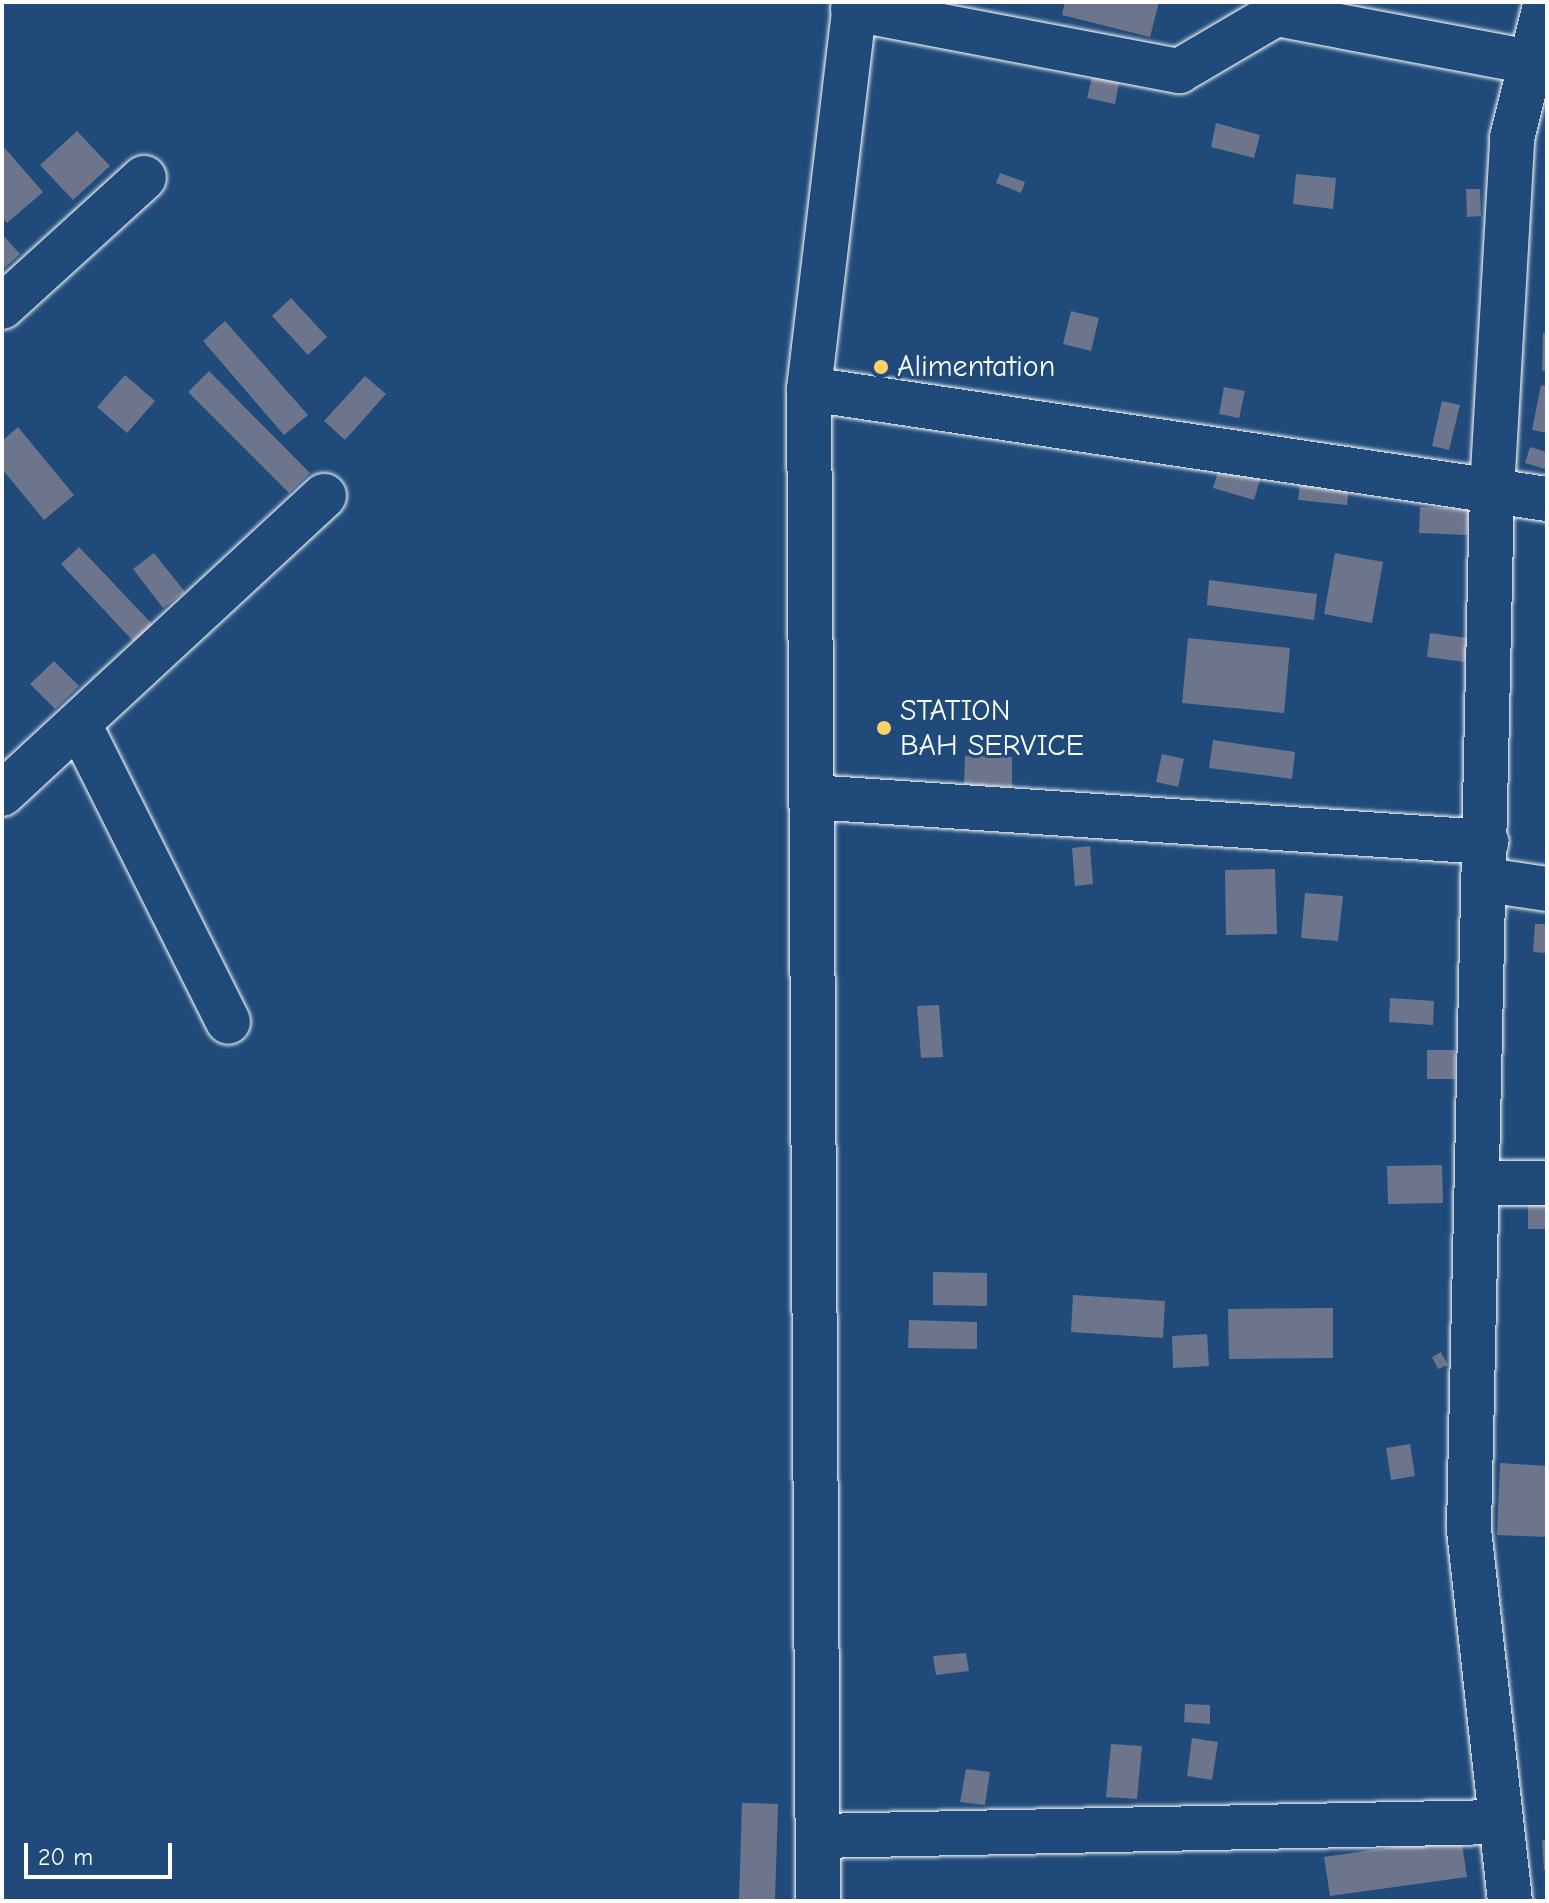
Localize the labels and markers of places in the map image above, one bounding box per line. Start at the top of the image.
place label: Alimentation [897,349,1055,385]
marker: Alimentation [872,358,890,376]
place label: STATION BAH SERVICE [900,693,1084,764]
marker: STATION BAH SERVICE [875,719,893,737]

